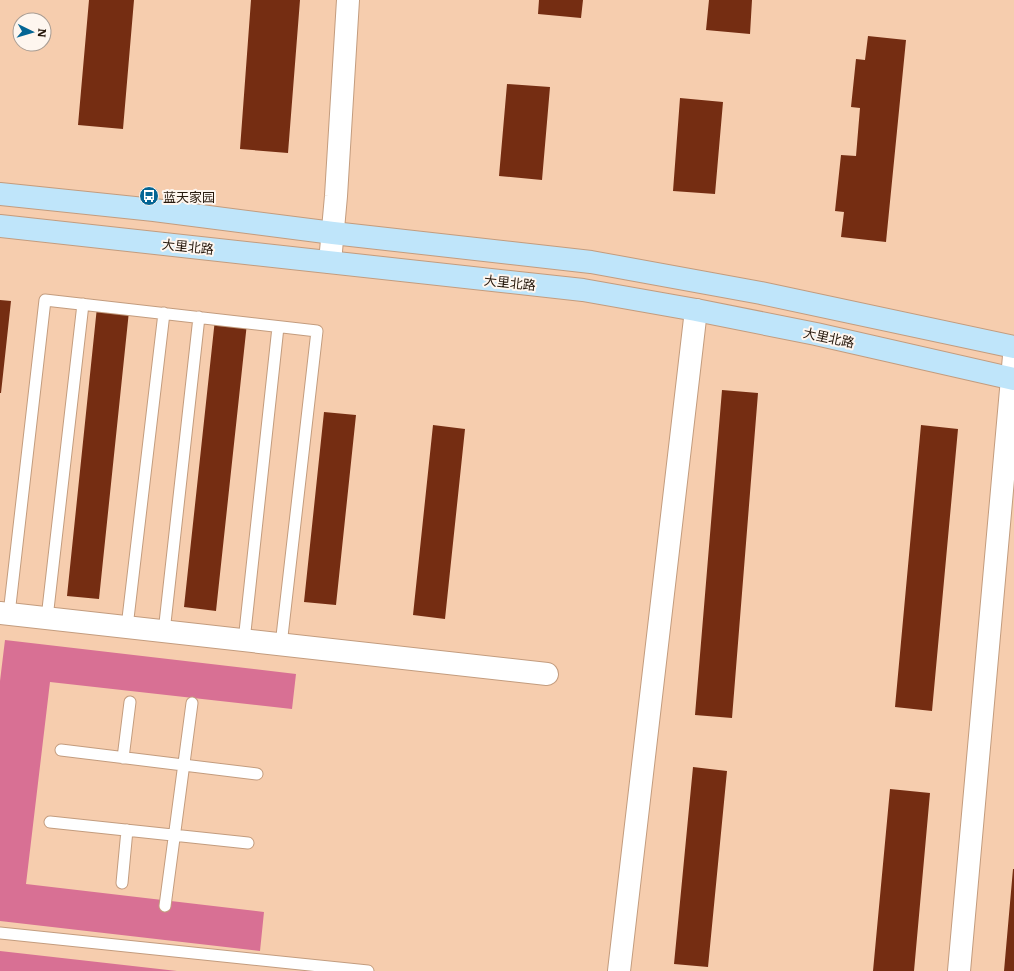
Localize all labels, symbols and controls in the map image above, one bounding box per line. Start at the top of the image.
north arrow [12,12,52,52]
text: N [35,28,51,38]
bus stop icon: 蓝天家园 [138,185,160,207]
place label: 蓝天家园 [163,187,215,206]
street label: 大里北路 [161,234,215,258]
street label: 大里北路 [483,270,537,294]
street label: 大里北路 [802,322,856,352]

